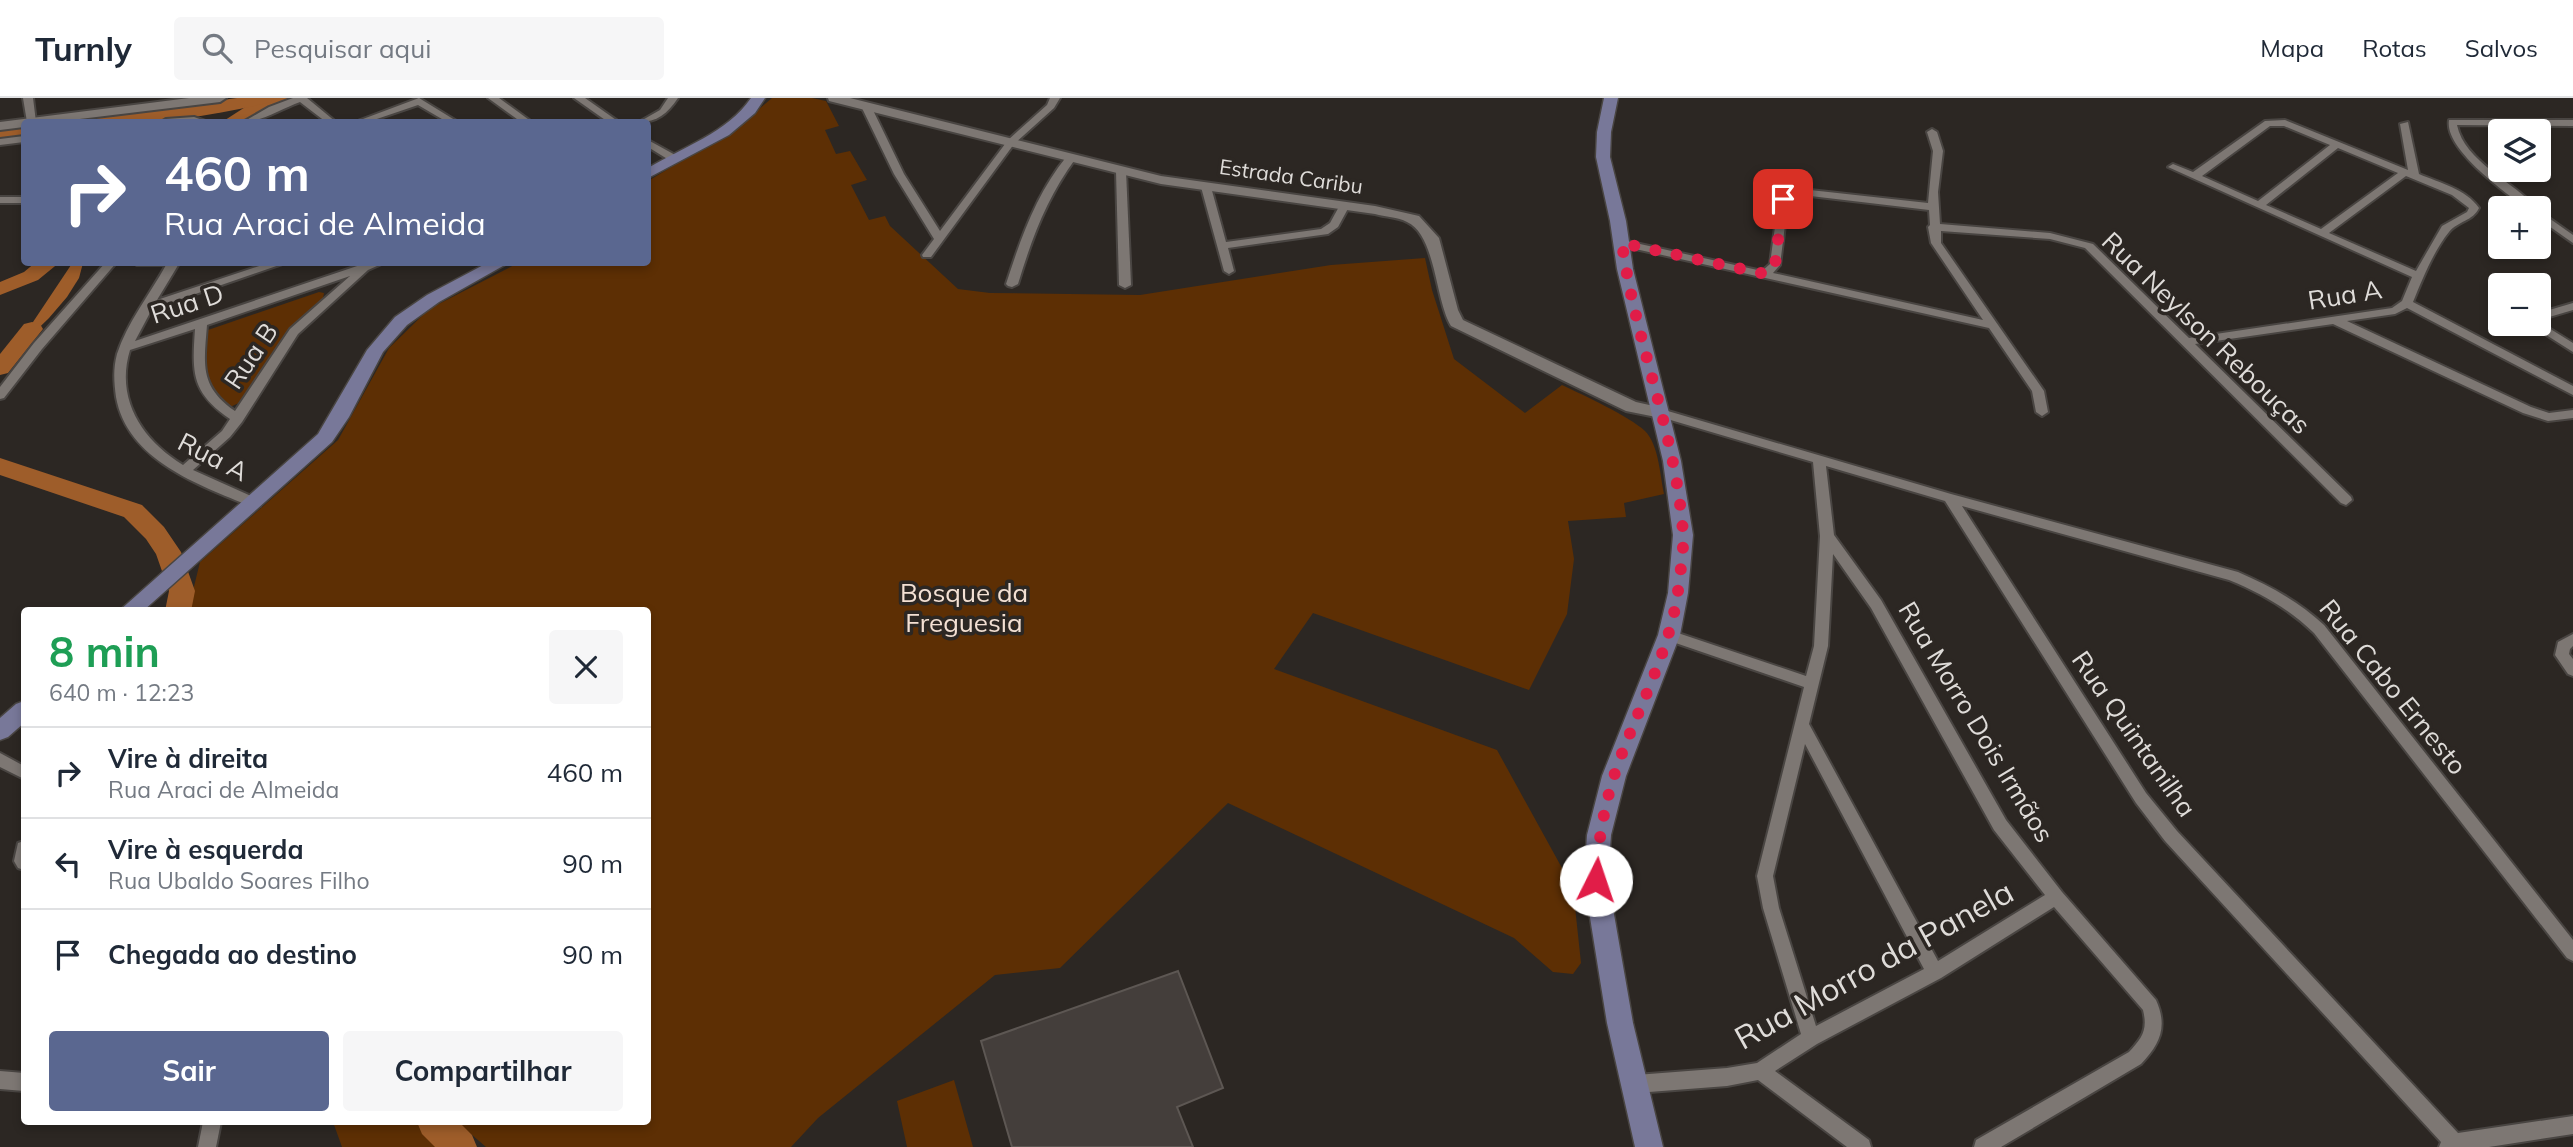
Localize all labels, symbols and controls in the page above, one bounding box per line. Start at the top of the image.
search box [174,17,664,80]
text: Turnly [35,28,132,69]
icon: search [198,29,236,67]
text: Pesquisar aqui [254,32,431,65]
text: Mapa [2260,33,2324,63]
text: Rotas [2362,33,2427,63]
text: Salvos [2465,33,2538,63]
map controls [2488,119,2551,336]
button: layers [2488,119,2551,182]
text: 460 m [164,142,310,203]
icon: right [49,147,140,238]
street label: Estrada Caribu [1218,153,1365,199]
pin [1753,169,1813,229]
icon: arrive [1764,180,1802,218]
button: + [2488,196,2551,259]
text: Rua Araci de Almeida [164,203,486,243]
street label: Rua Neylson Rebouças [2095,225,2317,441]
street label: Rua A [2306,272,2384,317]
button: − [2488,273,2551,336]
street label: Rua D [146,276,228,331]
street label: Rua B [216,316,285,395]
street label: Rua A [173,425,254,488]
park label: Bosque da Freguesia [900,576,1028,639]
street label: Rua Cabo Ernesto [2313,592,2474,781]
street label: Rua Morro Dois Irmãos [1891,595,2061,848]
text: 8 min [49,625,160,678]
button: close [549,630,623,704]
street label: Rua Quintanilha [2065,644,2204,823]
text: 640 m · 12:23 [49,678,194,707]
text: Vire à direita [108,742,268,775]
icon: right [49,754,87,792]
text: 460 m [547,756,623,789]
text: Rua Araci de Almeida [108,775,339,804]
text: Vire à esquerda [108,833,304,866]
position arrow [1559,843,1633,917]
icon: left [49,845,87,883]
text: 90 m [562,847,623,880]
text: Rua Ubaldo Soares Filho [108,866,370,895]
street label: Rua Morro da Panela [1727,871,2020,1057]
icon: arrive [49,936,87,974]
text: Chegada ao destino [108,938,357,971]
text: 90 m [562,938,623,971]
button: Sair [49,1031,329,1111]
button: Compartilhar [343,1031,623,1111]

